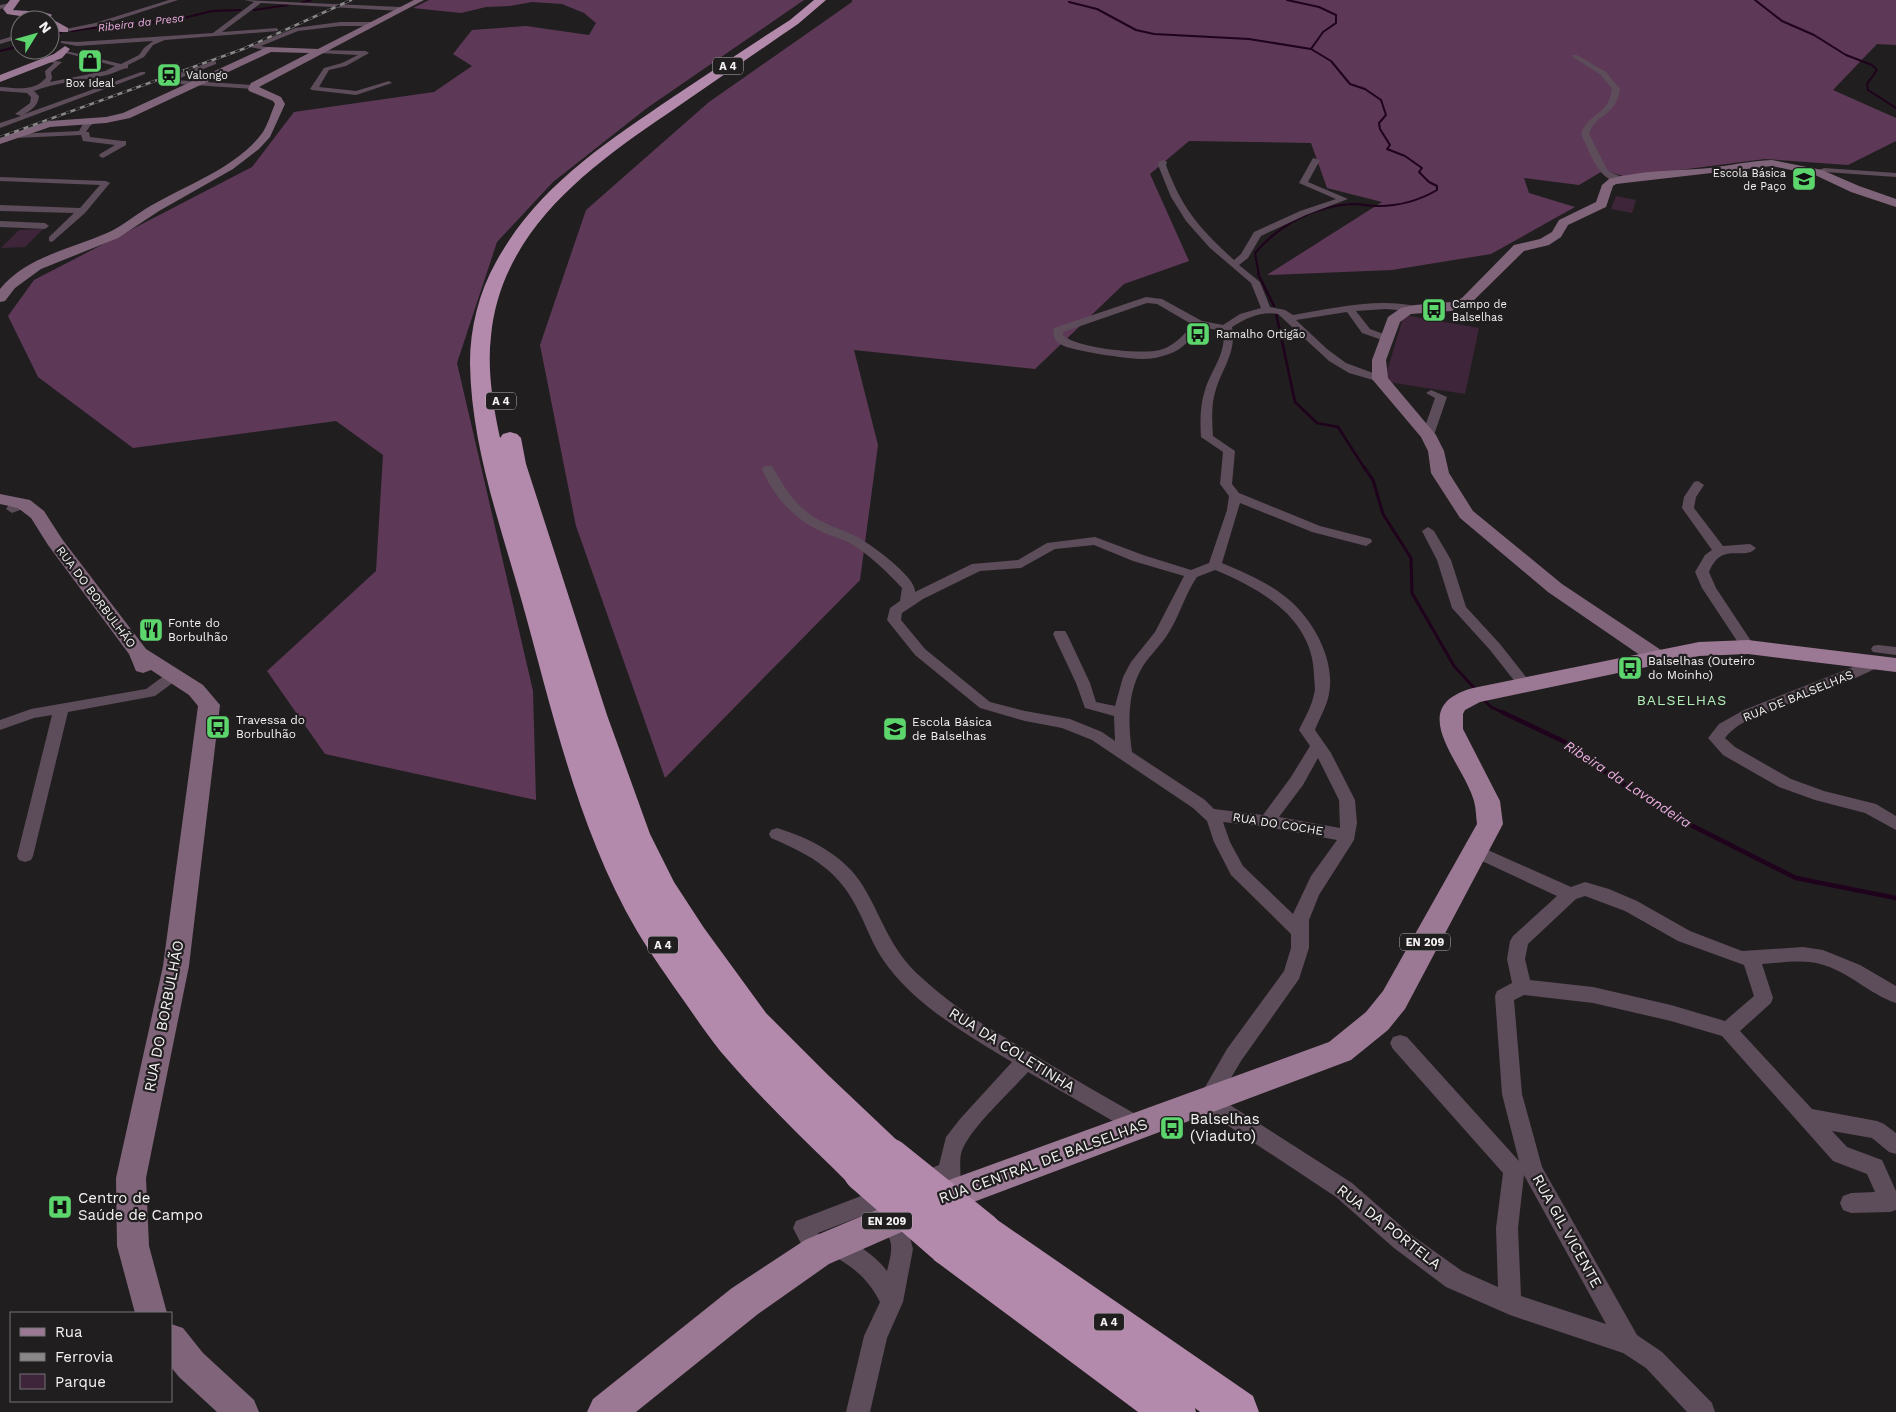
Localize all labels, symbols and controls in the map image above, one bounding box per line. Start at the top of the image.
north arrow [10,10,60,60]
water label: Ribeira da Presa [97,11,185,35]
text: N [36,18,55,36]
shop icon: Box Ideal [77,48,103,74]
road number: A 4 [713,58,743,74]
station icon: Valongo [156,62,182,88]
place label: Valongo [186,69,228,82]
place label: Box Ideal [66,77,115,90]
school or university icon: Escola Básica de Paço [1791,166,1817,192]
place label: Escola Básica de Paço [1713,167,1786,193]
bus stop icon: Campo de Balselhas [1421,297,1447,323]
place label: Campo de Balselhas [1452,298,1507,324]
bus stop icon: Ramalho Ortigão [1185,321,1211,347]
place label: Ramalho Ortigão [1216,328,1305,341]
road number: A 4 [486,392,516,410]
street label: RUA DO BORBULHÃO [53,544,139,650]
place label: Fonte do Borbulhão [168,616,228,644]
restaurant icon: Fonte do Borbulhão [138,617,164,643]
place label: Balselhas (Outeiro do Moinho) [1648,654,1755,682]
bus stop icon: Balselhas (Outeiro do Moinho) [1617,655,1643,681]
street label: RUA DE BALSELHAS [1741,667,1855,725]
district label: BALSELHAS [1637,692,1727,708]
place label: Travessa do Borbulhão [236,713,305,741]
bus stop icon: Travessa do Borbulhão [205,714,231,740]
place label: Escola Básica de Balselhas [912,715,992,743]
school or university icon: Escola Básica de Balselhas [882,716,908,742]
water label: Ribeira da Lavandeira [1562,737,1695,831]
street label: RUA DO COCHE [1232,810,1325,838]
road number: EN 209 [1400,934,1450,950]
road number: A 4 [648,936,678,954]
street label: RUA DO BORBULHÃO [140,939,188,1093]
street label: RUA DA COLETINHA [946,1004,1078,1096]
place label: Balselhas (Viaduto) [1190,1110,1260,1145]
street label: RUA CENTRAL DE BALSELHAS [936,1115,1150,1207]
bus stop icon: Balselhas (Viaduto) [1159,1115,1185,1141]
street label: RUA GIL VICENTE [1528,1171,1606,1291]
street label: RUA DA PORTELA [1333,1181,1445,1273]
place label: Centro de Saúde de Campo [78,1189,203,1224]
hospital icon: Centro de Saúde de Campo [47,1194,73,1220]
road number: EN 209 [862,1212,912,1230]
legend [10,1312,172,1402]
road number: A 4 [1094,1314,1124,1330]
text: Rua [55,1323,83,1341]
text: Ferrovia [55,1348,114,1366]
text: Parque [55,1373,106,1391]

